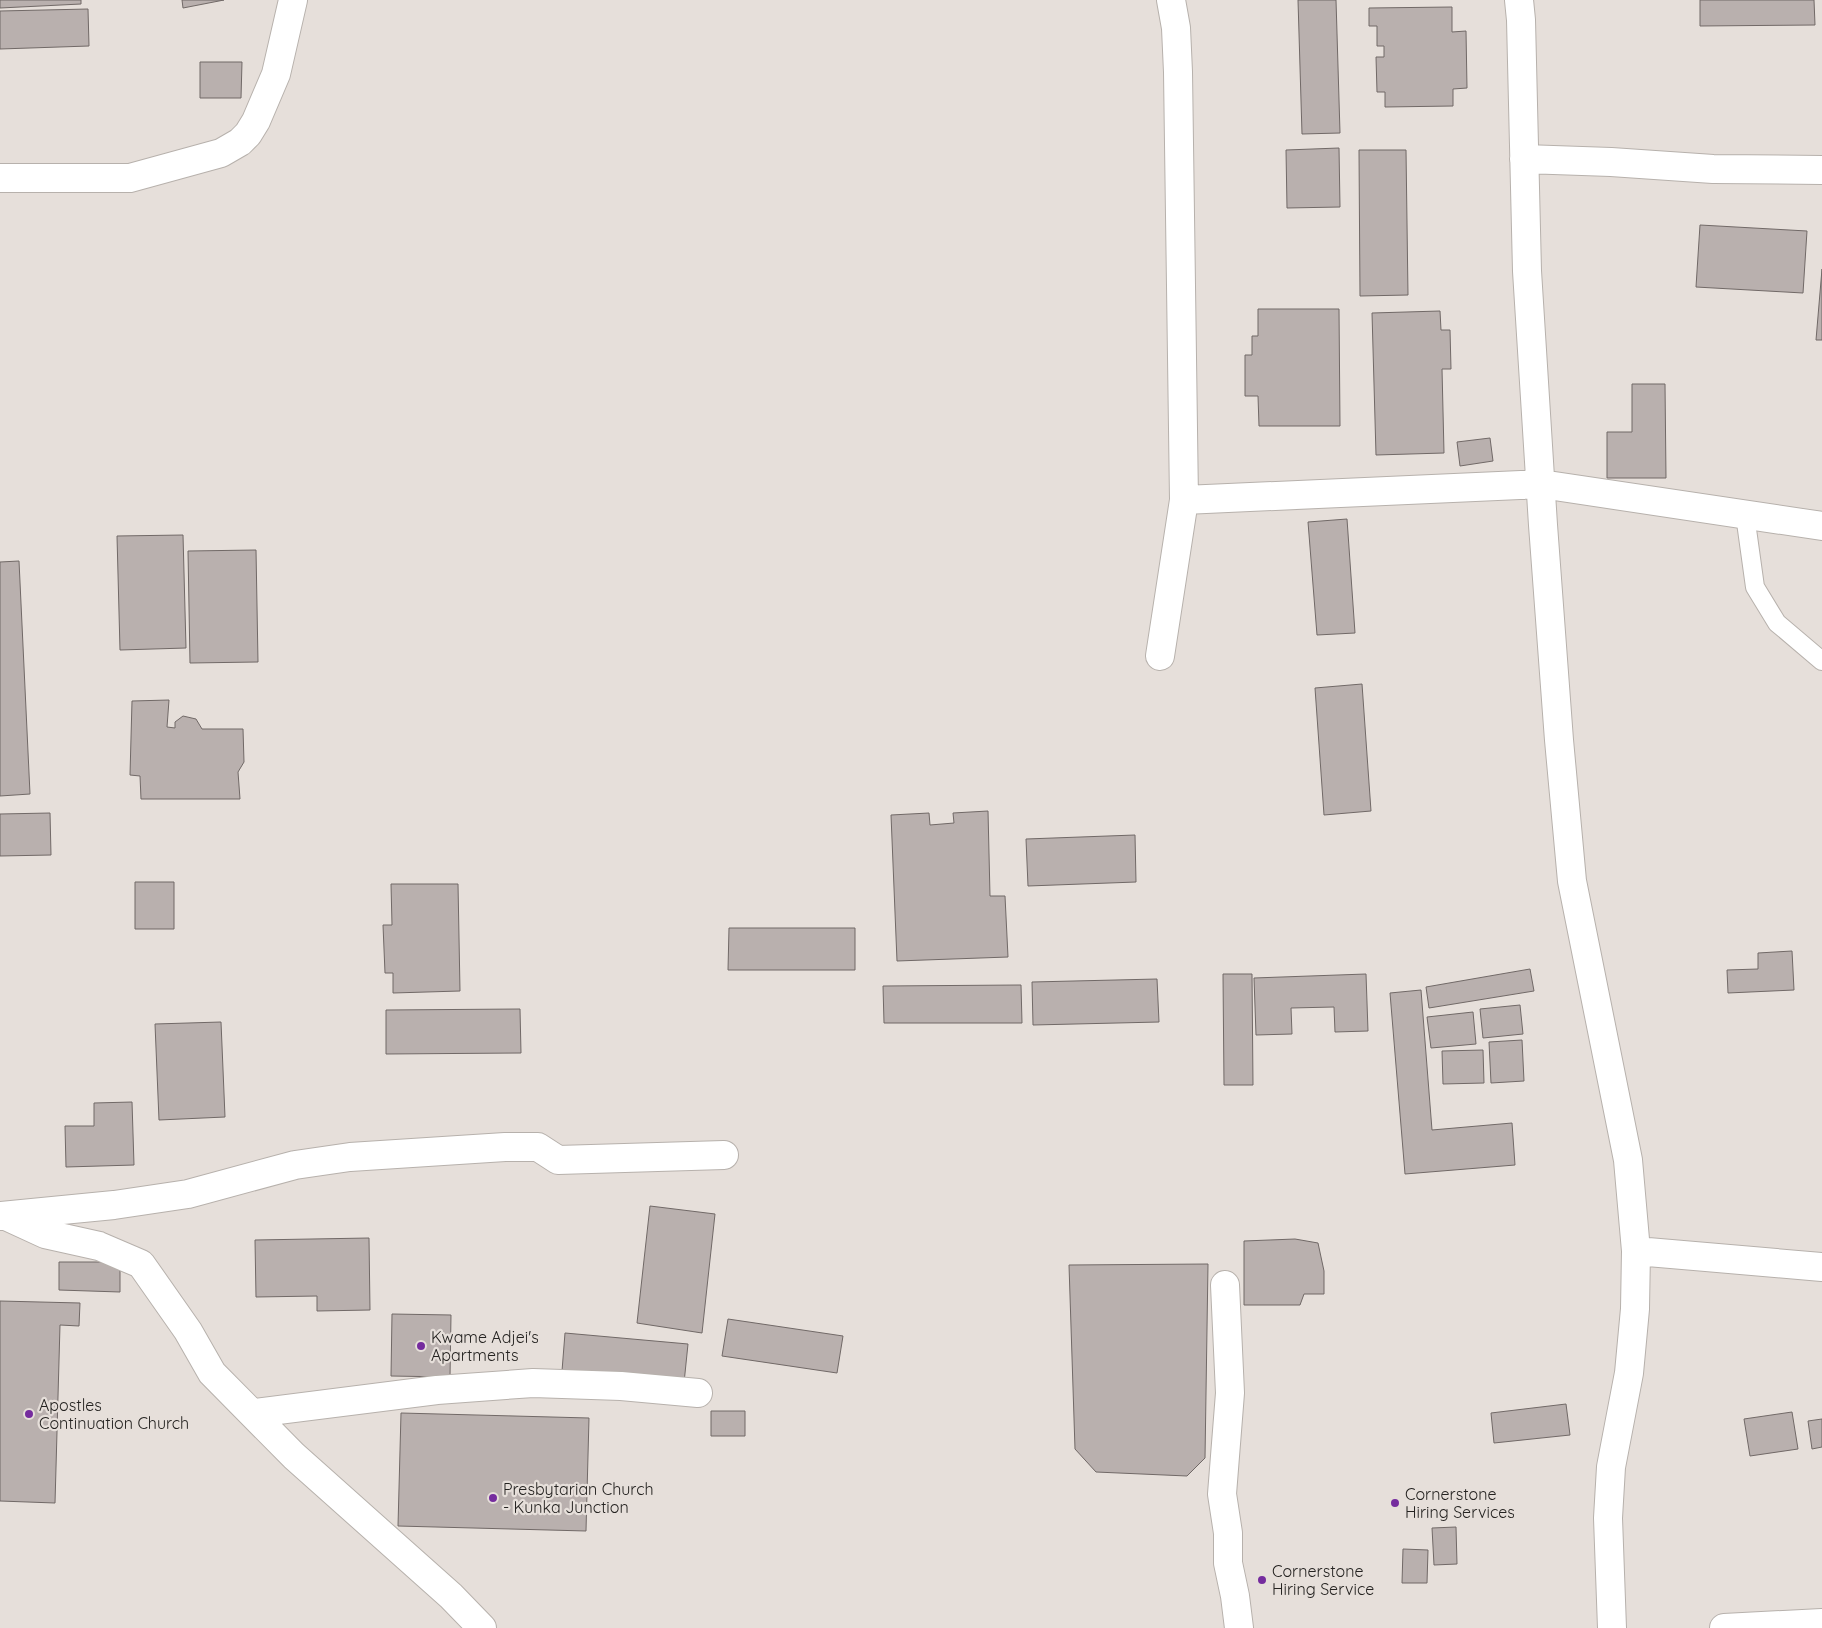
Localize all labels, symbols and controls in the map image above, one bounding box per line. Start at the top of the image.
place label: Kwame Adjei's Apartments [431,1327,539,1365]
marker: Kwame Adjei's Apartments [415,1340,427,1352]
place label: Apostles Continuation Church [39,1395,189,1433]
marker: Apostles Continuation Church [23,1408,35,1420]
place label: Presbytarian Church - Kunka Junction [503,1479,654,1517]
place label: Cornerstone Hiring Services [1405,1484,1515,1522]
marker: Presbytarian Church - Kunka Junction [487,1492,499,1504]
marker: Cornerstone Hiring Services [1389,1497,1401,1509]
place label: Cornerstone Hiring Service [1272,1561,1374,1599]
marker: Cornerstone Hiring Service [1256,1574,1268,1586]

